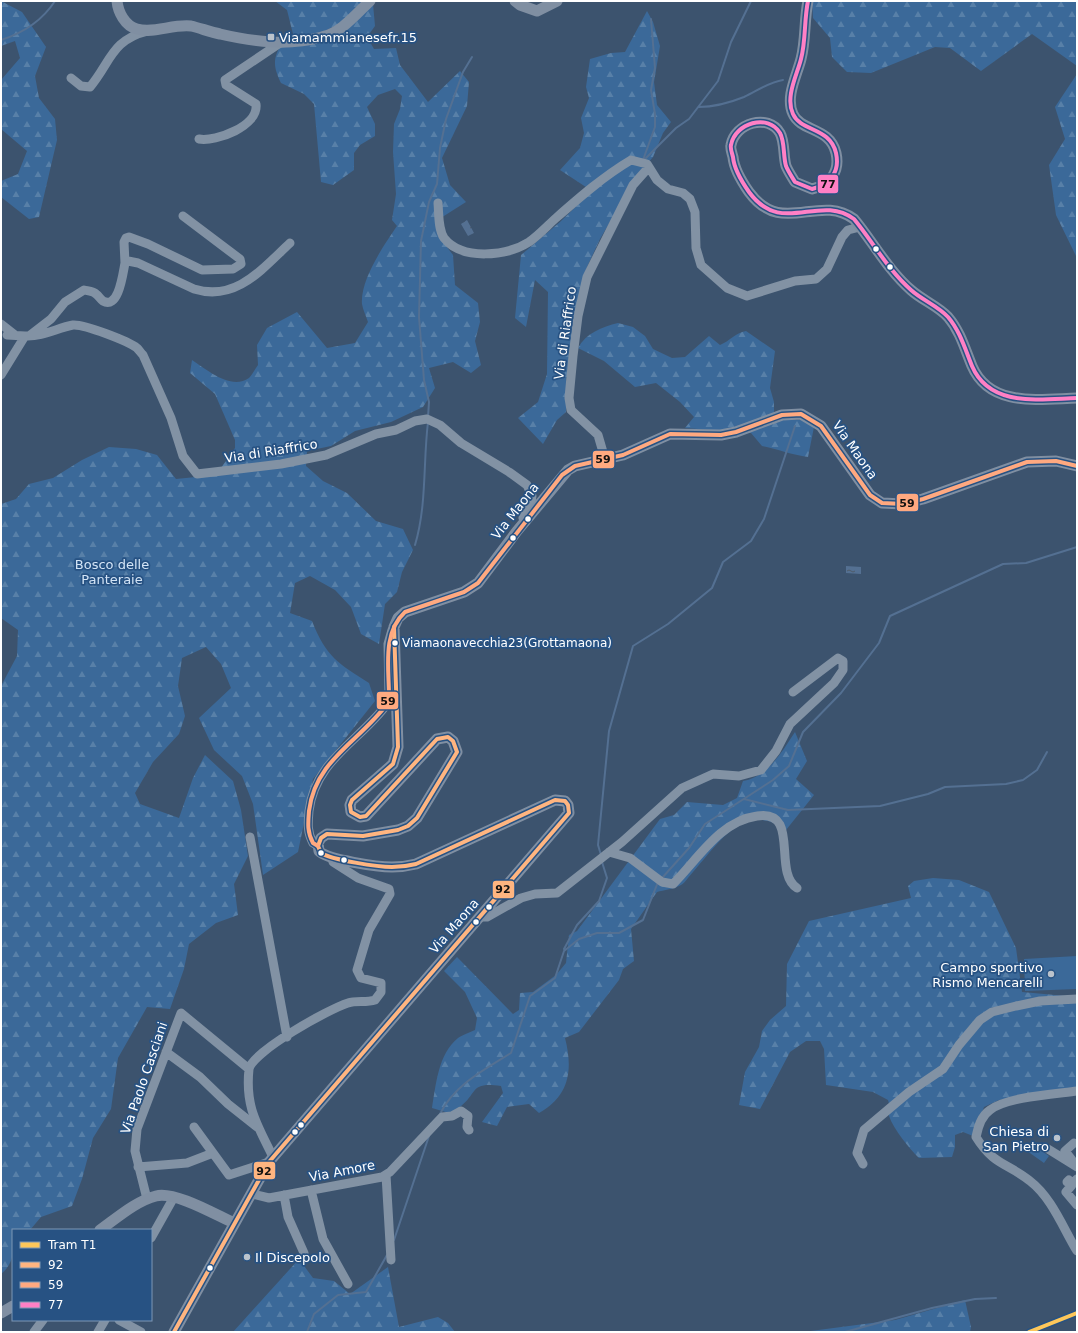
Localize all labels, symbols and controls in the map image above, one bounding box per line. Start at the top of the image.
place label: Viamammianesefr.15 [279,30,417,45]
marker: Viamammianesefr.15 [266,32,276,42]
line badge: 77 [817,174,839,194]
text: 77 [820,178,836,191]
unlabelled marker [871,244,881,254]
unlabelled marker [885,262,895,272]
street label: Via di Riaffrico [551,285,579,381]
street label: Via Maona [829,418,881,482]
street label: Via di Riaffrico [223,436,319,466]
line badge: 59 [592,450,615,469]
text: 59 [595,453,611,466]
street label: Via Maona [488,480,542,542]
line badge: 59 [896,493,919,512]
text: 59 [899,497,915,510]
unlabelled marker [523,514,533,524]
unlabelled marker [508,533,518,543]
park label: Bosco delle Panteraie [75,557,149,587]
place label: Viamaonavecchia23(Grottamaona) [402,636,612,650]
marker: Viamaonavecchia23(Grottamaona) [390,638,400,648]
line badge: 59 [376,691,399,710]
text: 59 [380,695,396,708]
unlabelled marker [316,848,326,858]
unlabelled marker [339,855,349,865]
line badge: 92 [492,880,515,899]
text: 92 [495,883,511,896]
street label: Via Maona [426,896,482,956]
unlabelled marker [484,902,494,912]
unlabelled marker [471,917,481,927]
place label: Campo sportivo Rismo Mencarelli [932,960,1043,990]
marker: Campo sportivo Rismo Mencarelli [1046,969,1056,979]
street label: Via Paolo Casciani [118,1020,170,1136]
unlabelled marker [296,1120,306,1130]
place label: Chiesa di San Pietro [983,1124,1049,1154]
unlabelled marker [290,1127,300,1137]
marker: Chiesa di San Pietro [1052,1133,1062,1143]
street label: Via Amore [308,1157,376,1185]
line badge: 92 [253,1161,276,1180]
text: 92 [256,1165,272,1178]
legend [12,1229,152,1321]
text: Tram T1 [47,1238,96,1252]
place label: Il Discepolo [255,1250,330,1265]
marker: Il Discepolo [242,1252,252,1262]
text: 92 [48,1258,63,1272]
unlabelled marker [205,1263,215,1273]
text: 59 [48,1278,63,1292]
text: 77 [48,1298,63,1312]

